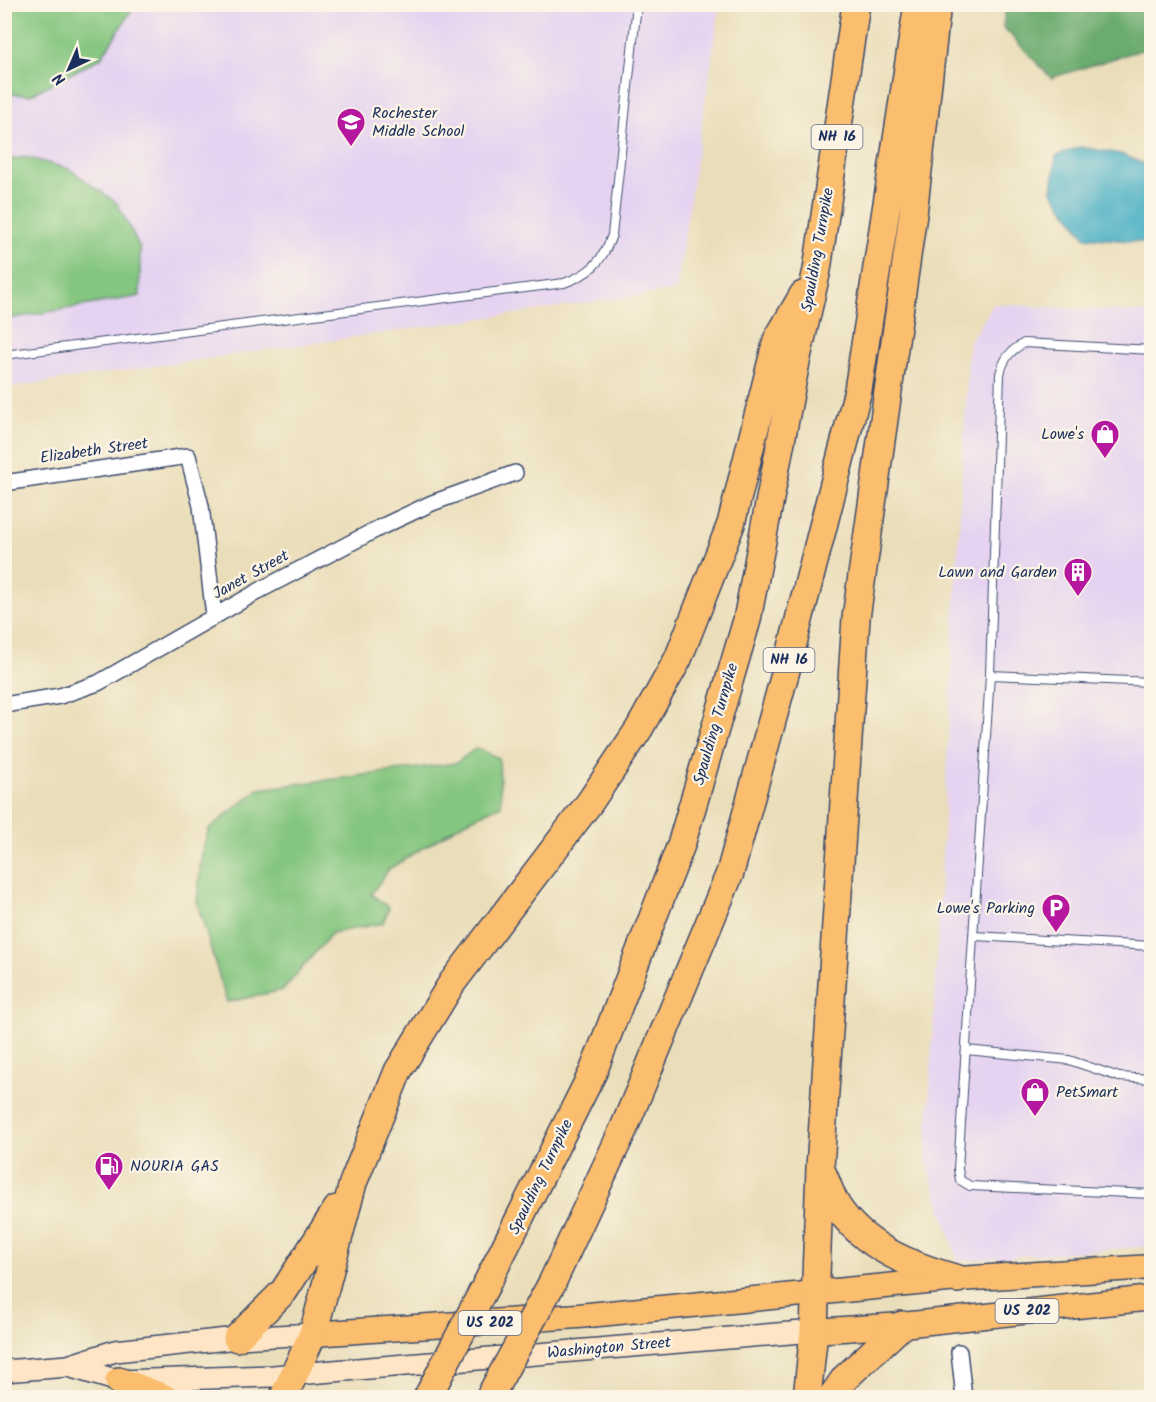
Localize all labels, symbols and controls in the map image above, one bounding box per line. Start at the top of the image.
north arrow [39,39,99,99]
text: N [47,66,72,91]
place label: Rochester Middle School [372,101,465,144]
school or university icon: Rochester Middle School [335,106,367,148]
road number: NH 16 [812,125,862,149]
street label: Spaulding Turnpike [795,186,841,314]
shop icon: Lowe's [1089,418,1121,460]
place label: Lowe's [1041,422,1084,447]
street label: Elizabeth Street [38,431,151,471]
street label: Janet Street [208,543,294,606]
building icon: Lawn and Garden [1062,556,1094,598]
place label: Lawn and Garden [938,560,1057,585]
road number: NH 16 [764,648,814,672]
street label: Spaulding Turnpike [687,660,745,788]
parking icon: Lowe's Parking [1040,892,1072,934]
place label: Lowe's Parking [937,896,1035,921]
shop icon: PetSmart [1019,1076,1051,1118]
place label: PetSmart [1056,1080,1119,1105]
street label: Spaulding Turnpike [502,1115,580,1239]
fuel station icon: NOURIA GAS [93,1150,125,1192]
place label: NOURIA GAS [130,1154,219,1179]
road number: US 202 [996,1299,1058,1323]
road number: US 202 [458,1311,522,1335]
street label: Washington Street [546,1330,673,1366]

